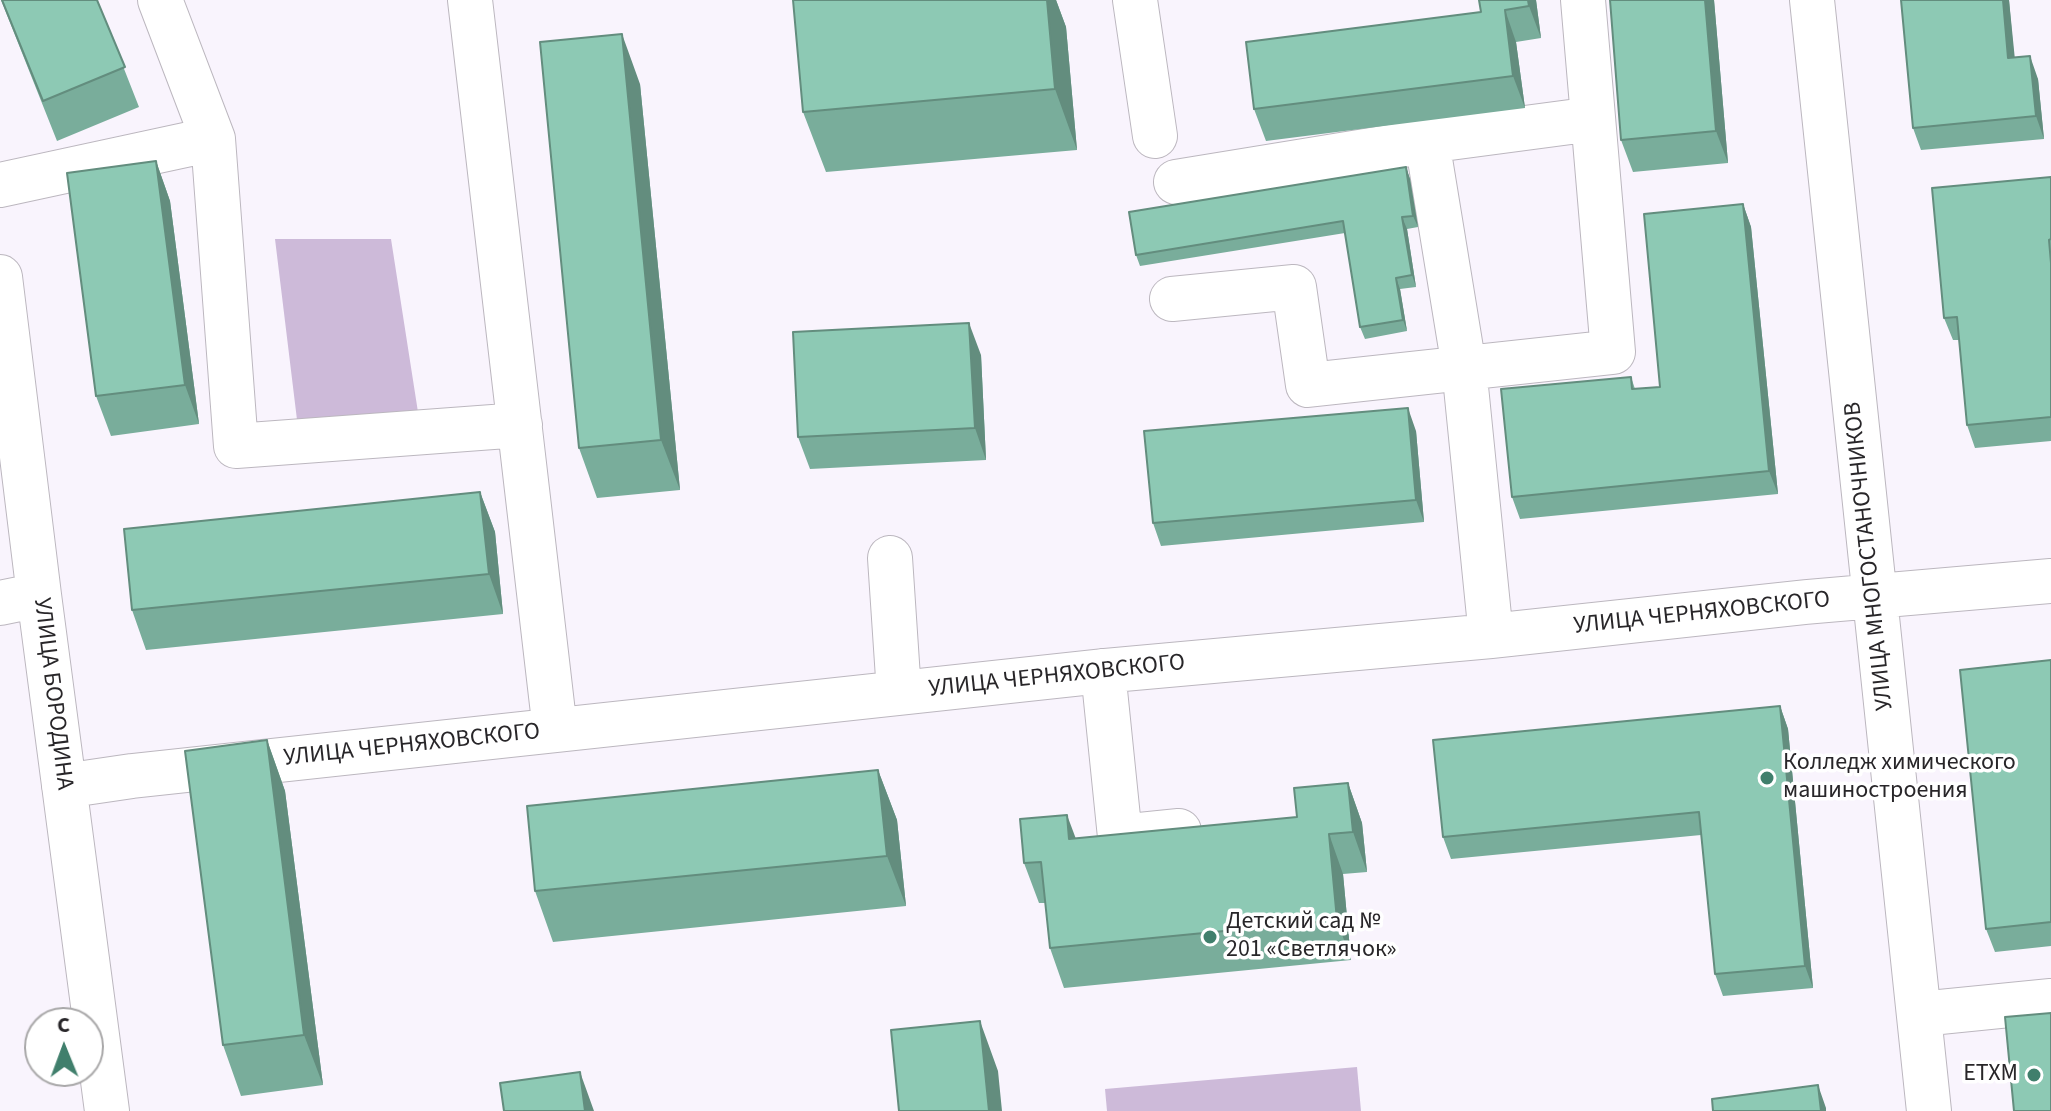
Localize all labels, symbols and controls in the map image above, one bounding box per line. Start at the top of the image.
street label: УЛИЦА МНОГОСТАНОЧНИКОВ [1839,400,1901,712]
street label: УЛИЦА ЧЕРНЯХОВСКОГО [1572,586,1832,642]
street label: УЛИЦА БОРОДИНА [26,596,78,792]
street label: УЛИЦА ЧЕРНЯХОВСКОГО [927,649,1187,705]
street label: УЛИЦА ЧЕРНЯХОВСКОГО [282,718,542,774]
place label: Колледж химического машиностроения [1783,750,2016,806]
marker: Колледж химического машиностроения [1758,769,1776,787]
place label: Детский сад № 201 «Светлячок» [1226,909,1397,965]
marker: Детский сад № 201 «Светлячок» [1201,928,1219,946]
north arrow [24,1007,104,1087]
text: С [57,1009,70,1041]
place label: ЕТХМ [1963,1061,2018,1089]
marker: ЕТХМ [2025,1066,2043,1084]

